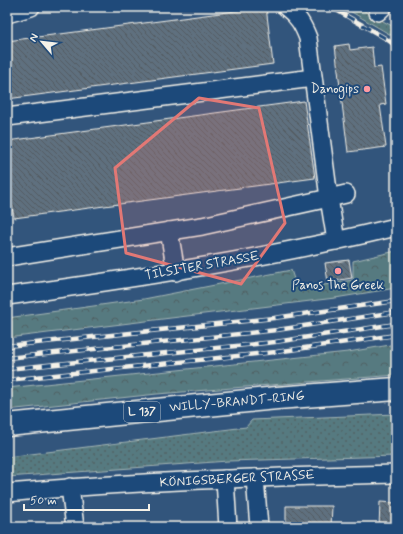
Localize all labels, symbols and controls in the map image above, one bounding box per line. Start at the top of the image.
north arrow [22,22,62,62]
text: N [26,31,42,44]
place label: Danogips [311,81,359,99]
marker: Danogips [362,84,372,94]
street label: TILSITER STRASSE [144,248,260,284]
marker: Panos The Greek [333,266,343,276]
place label: Panos The Greek [292,277,385,294]
street label: WILLY-BRANDT-RING [169,388,305,416]
road number: L 137 [124,402,160,422]
street label: KÖNIGSBERGER STRASSE [159,466,315,492]
scale bar [24,486,149,512]
text: 50 m [30,493,57,509]

